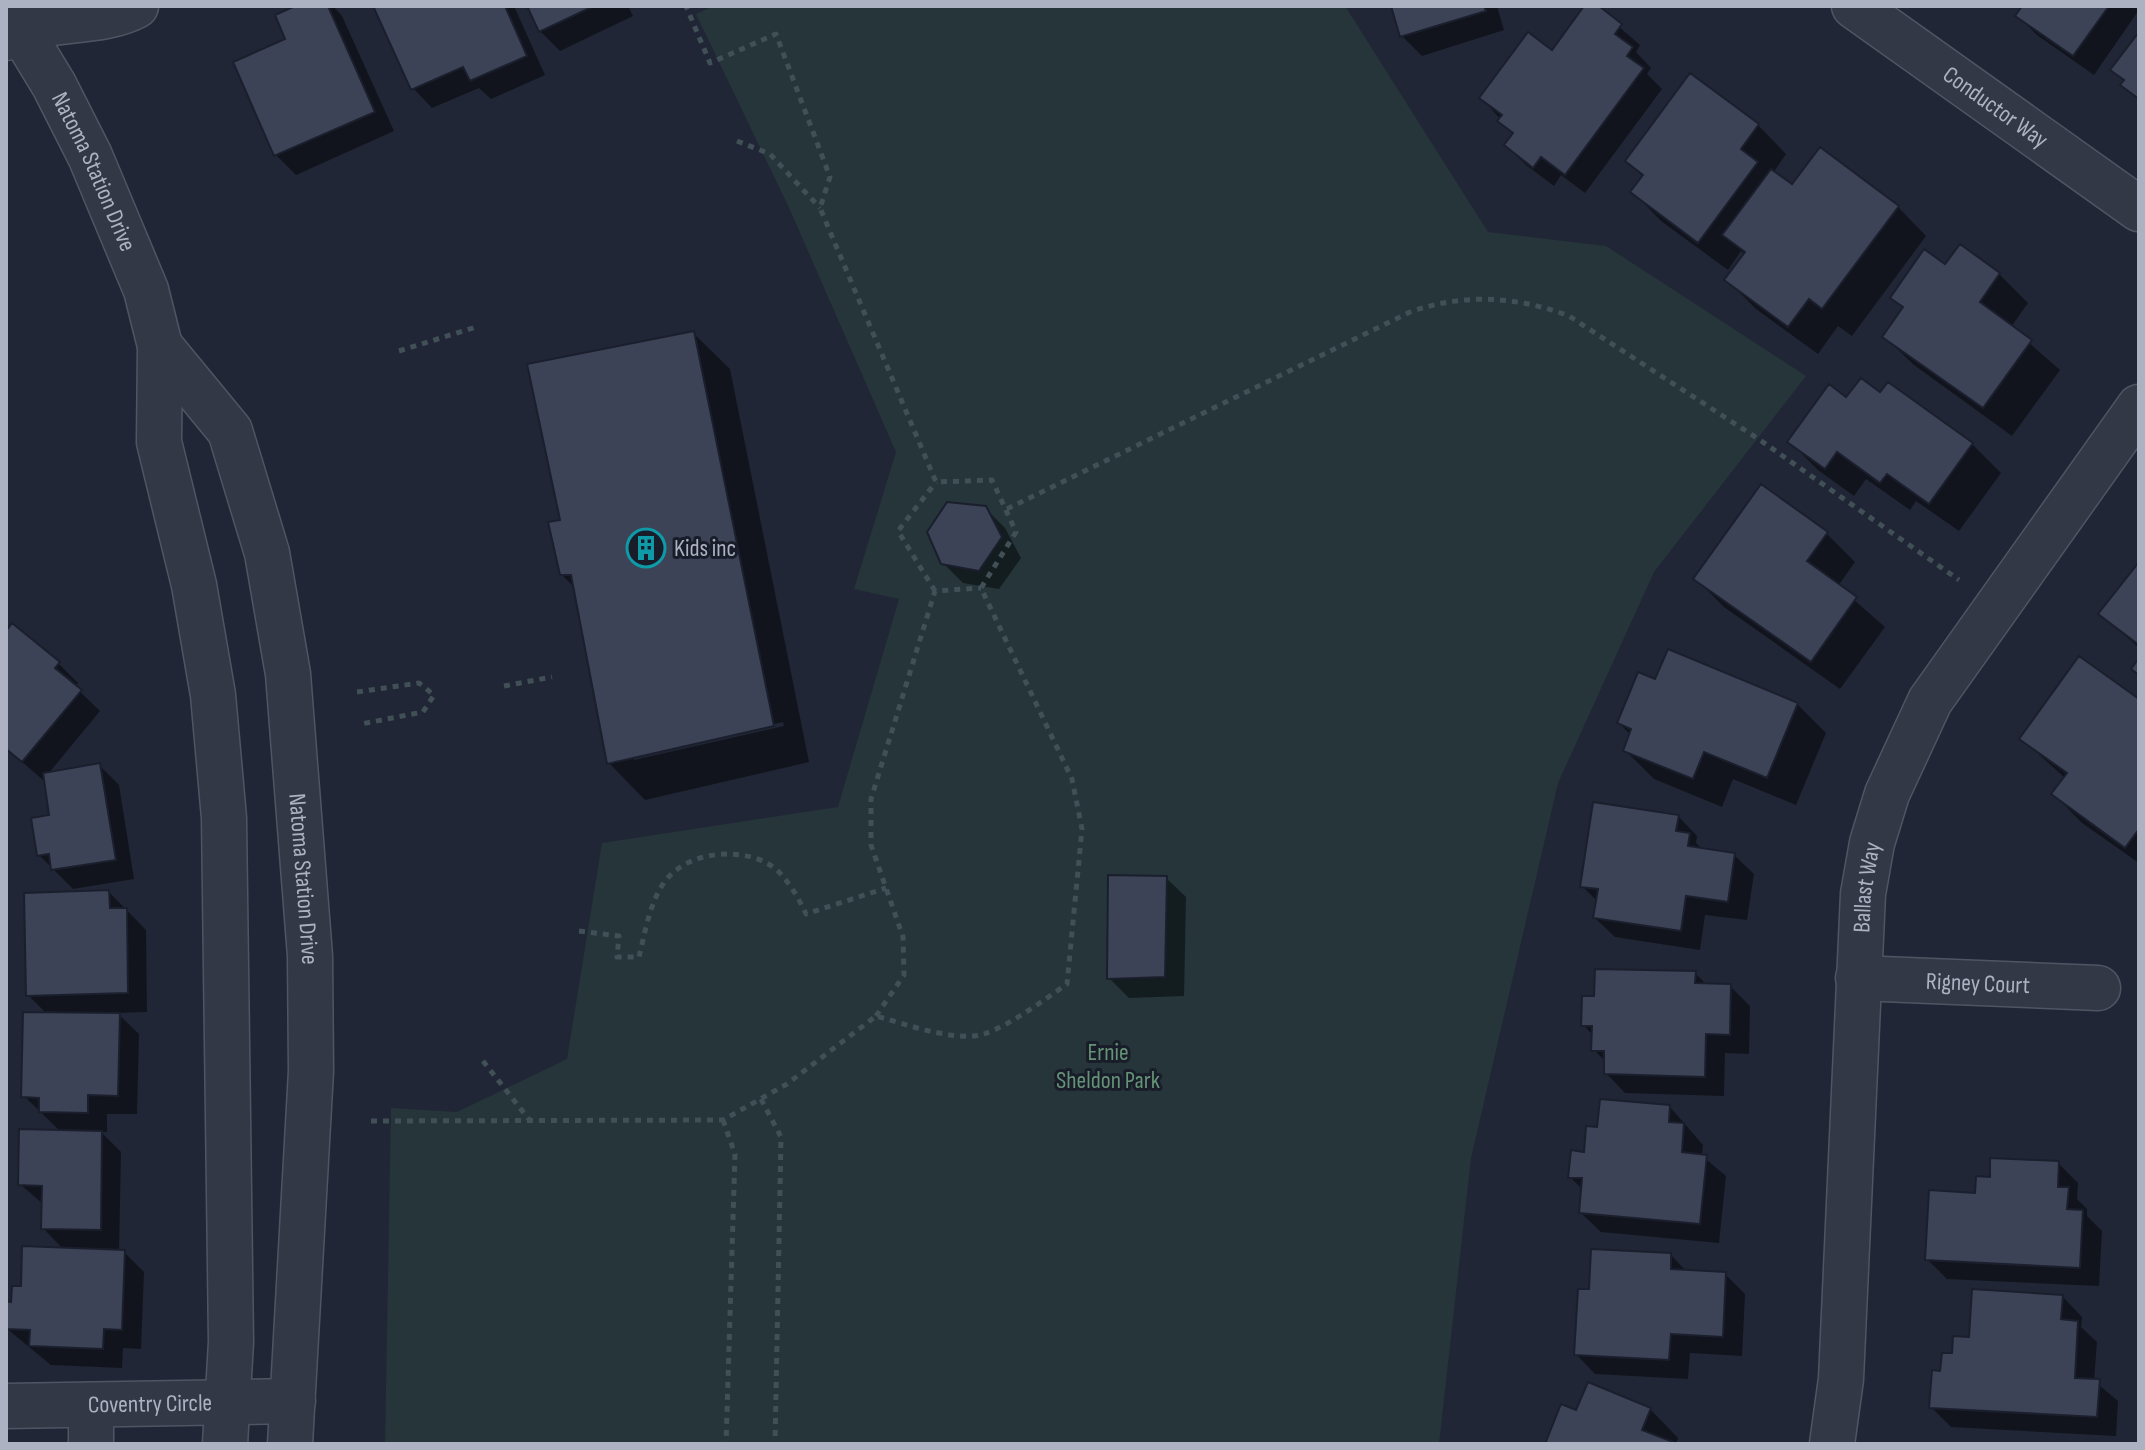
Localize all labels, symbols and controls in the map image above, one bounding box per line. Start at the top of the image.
street label: Conductor Way [1937,60,2054,154]
street label: Natoma Station Drive [45,87,143,256]
building icon: Kids inc [625,527,667,569]
place label: Kids inc [674,534,736,563]
street label: Natoma Station Drive [283,792,325,965]
street label: Ballast Way [1847,840,1886,933]
street label: Rigney Court [1925,966,2030,1000]
park label: Ernie Sheldon Park [1056,1038,1160,1095]
street label: Coventry Circle [88,1388,212,1419]

